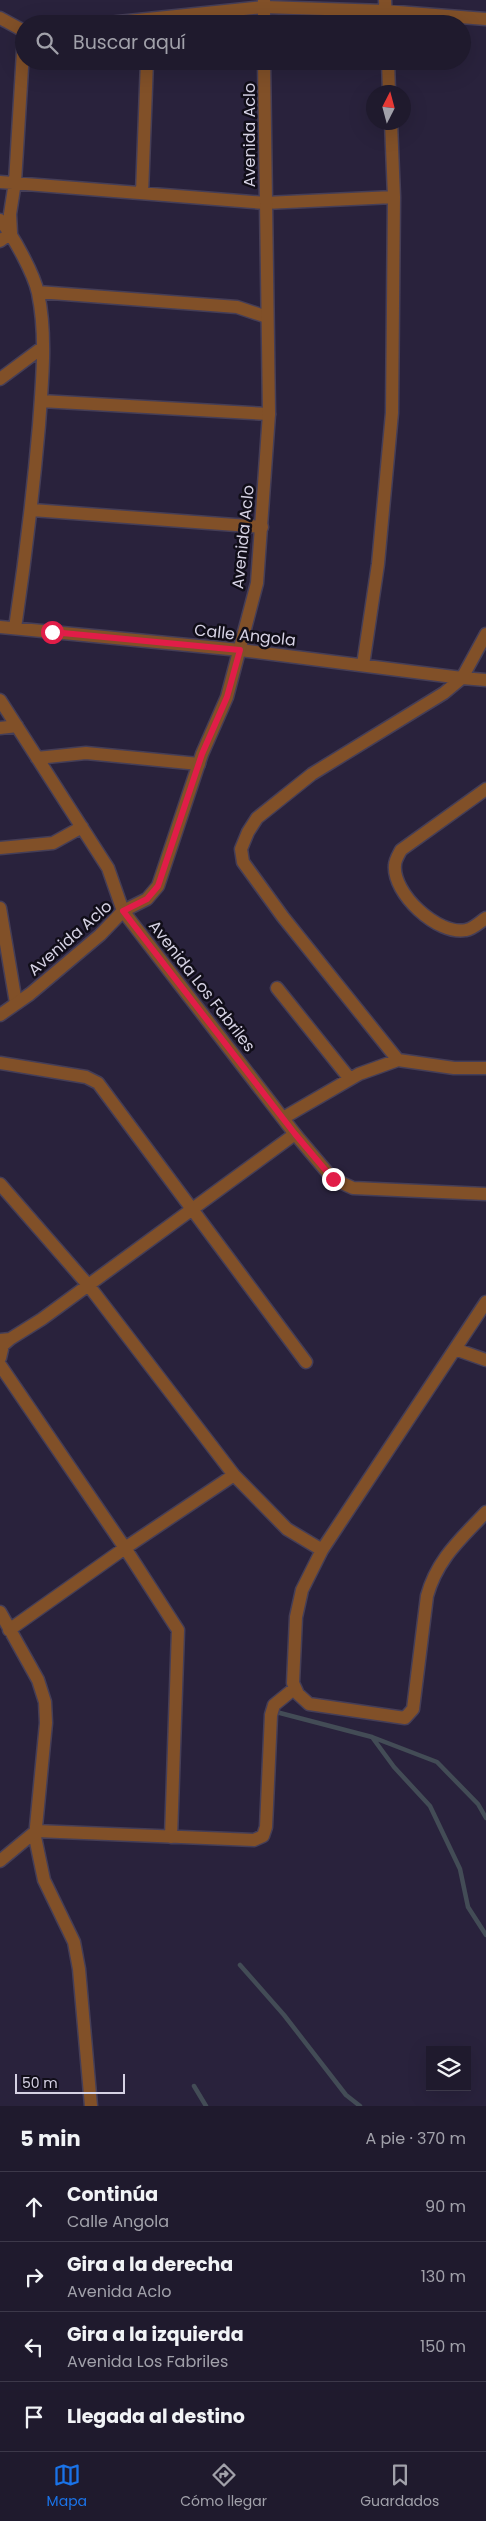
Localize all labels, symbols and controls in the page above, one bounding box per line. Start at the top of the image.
search box [15,15,471,70]
icon: search [33,29,61,57]
text: Buscar aquí [73,29,186,56]
street label: Avenida Aclo [238,83,261,187]
north arrow [366,85,411,130]
street label: Avenida Aclo [226,484,260,590]
street label: Calle Angola [193,618,297,652]
route start [41,621,64,644]
street label: Avenida Aclo [23,895,117,981]
street label: Avenida Los Fabriles [143,915,261,1057]
route end [322,1168,345,1191]
map controls [426,2046,471,2091]
button: layers [426,2046,471,2091]
scale bar [15,2071,125,2094]
text: 50 m [22,2073,58,2093]
text: 5 min [20,2124,81,2153]
text: A pie · 370 m [365,2127,466,2150]
text: Continúa [67,2181,158,2208]
icon: ahead [20,2193,48,2221]
text: 90 m [425,2195,466,2218]
text: Calle Angola [67,2210,169,2233]
text: Gira a la derecha [67,2251,233,2278]
icon: right [20,2263,48,2291]
text: 130 m [421,2265,466,2288]
text: Avenida Aclo [67,2280,171,2303]
text: Gira a la izquierda [67,2321,244,2348]
icon: left [20,2333,48,2361]
text: 150 m [420,2335,466,2358]
text: Avenida Los Fabriles [67,2350,228,2373]
icon: arrive [20,2403,48,2431]
text: Llegada al destino [67,2403,245,2430]
tab: Mapa [47,2461,87,2512]
tab: Cómo llegar [180,2461,267,2512]
tab: Guardados [360,2461,439,2512]

